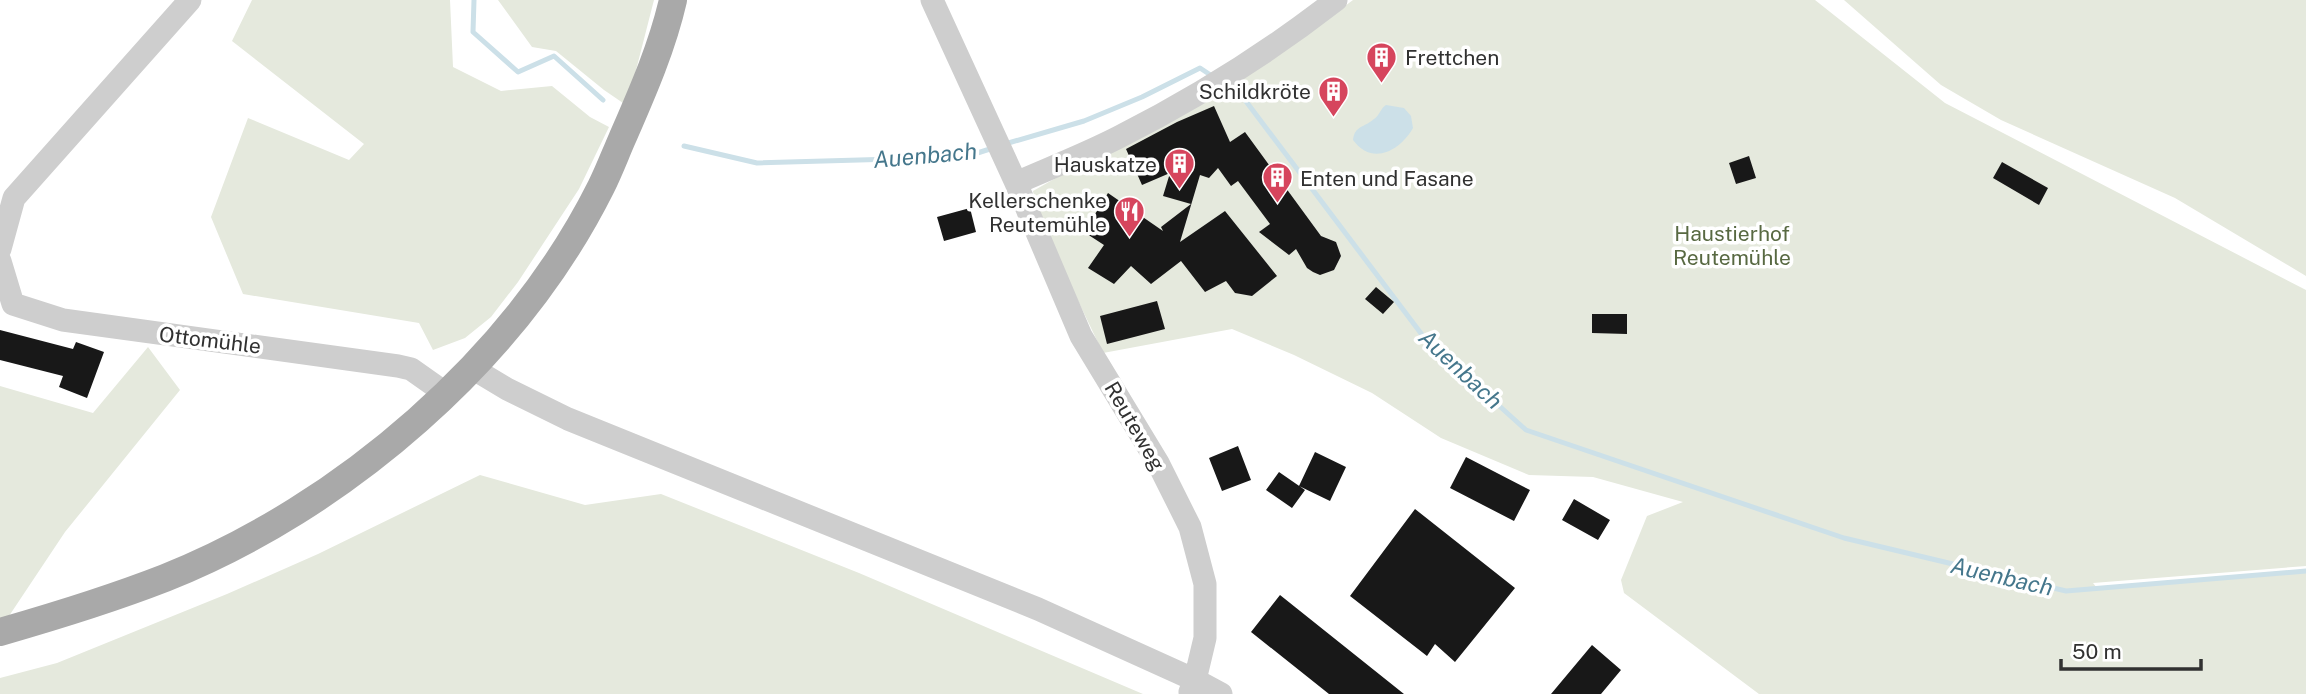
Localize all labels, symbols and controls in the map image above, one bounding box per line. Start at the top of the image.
building icon: Frettchen [1365,40,1399,84]
place label: Frettchen [1405,45,1499,70]
building icon: Schildkröte [1317,74,1351,118]
place label: Schildkröte [1199,79,1311,104]
water label: Auenbach [872,137,978,173]
building icon: Hauskatze [1163,147,1197,191]
place label: Hauskatze [1054,152,1157,177]
building icon: Enten und Fasane [1260,161,1294,205]
place label: Enten und Fasane [1300,166,1474,191]
place label: Kellerschenke Reutemühle [968,188,1107,237]
restaurant icon: Kellerschenke Reutemühle [1113,195,1147,239]
park label: Haustierhof Reutemühle [1673,221,1791,270]
street label: Ottomühle [158,321,262,359]
water label: Auenbach [1414,324,1508,414]
street label: Reuteweg [1100,377,1170,475]
water label: Auenbach [1948,551,2056,601]
scale bar [2061,628,2201,672]
text: 50 m [2072,639,2122,664]

